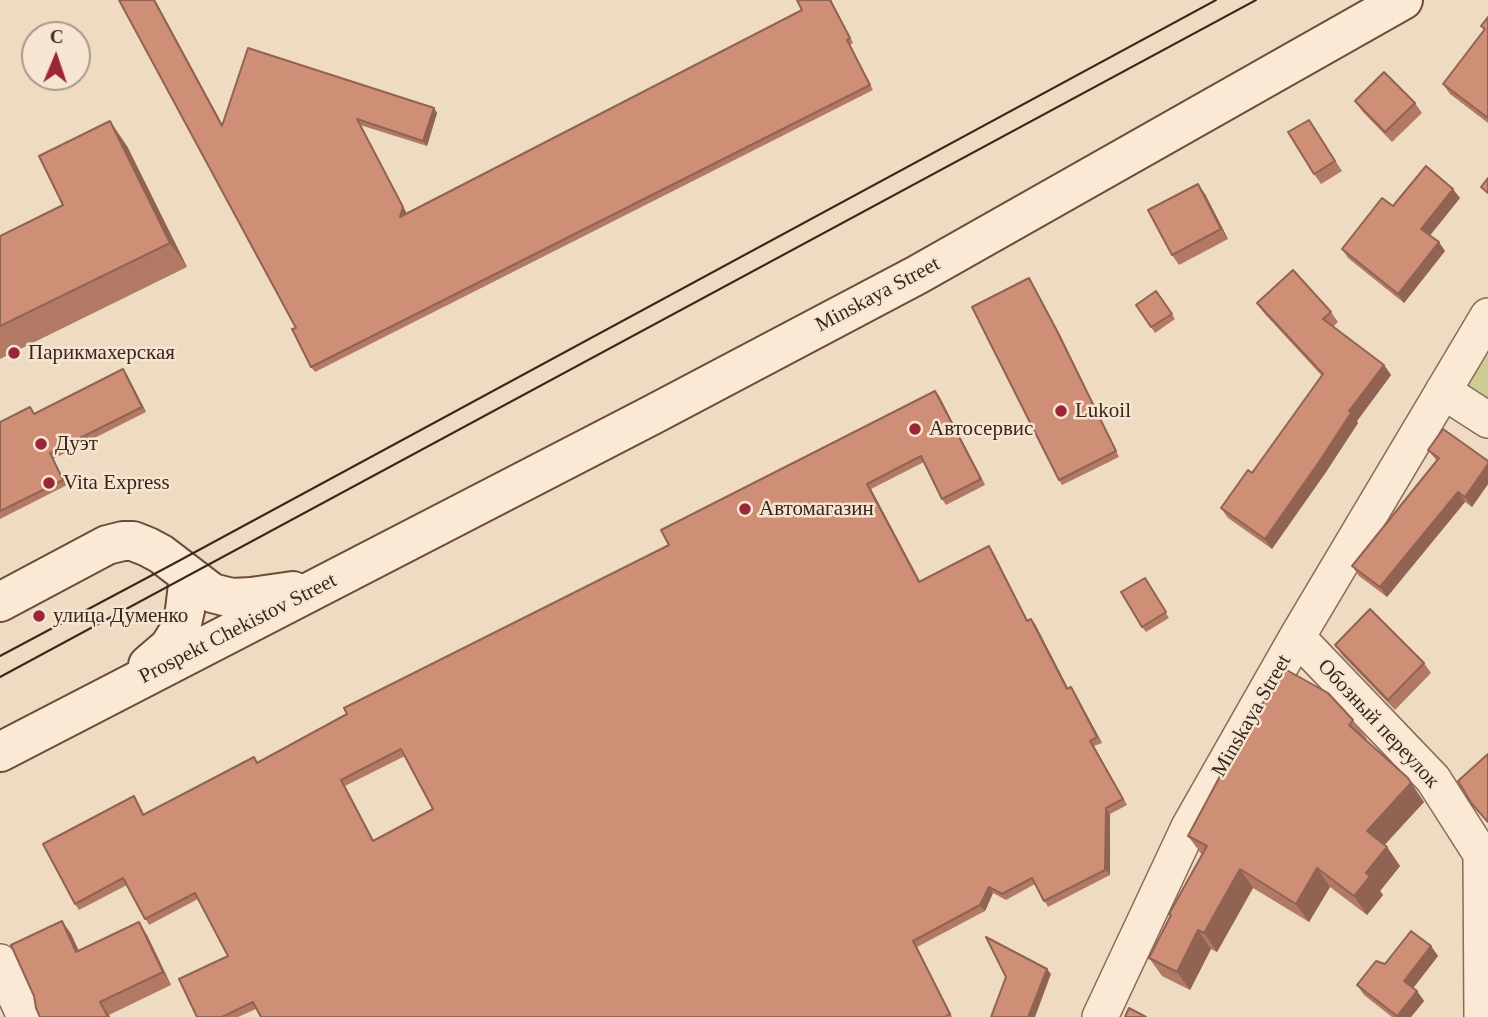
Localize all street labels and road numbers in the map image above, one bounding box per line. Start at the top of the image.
street label: Minskaya Street [812,252,944,338]
street label: Prospekt Chekistov Street [135,568,341,690]
street label: Minskaya Street [1207,650,1297,782]
street label: Обозный переулок [1312,654,1444,794]

